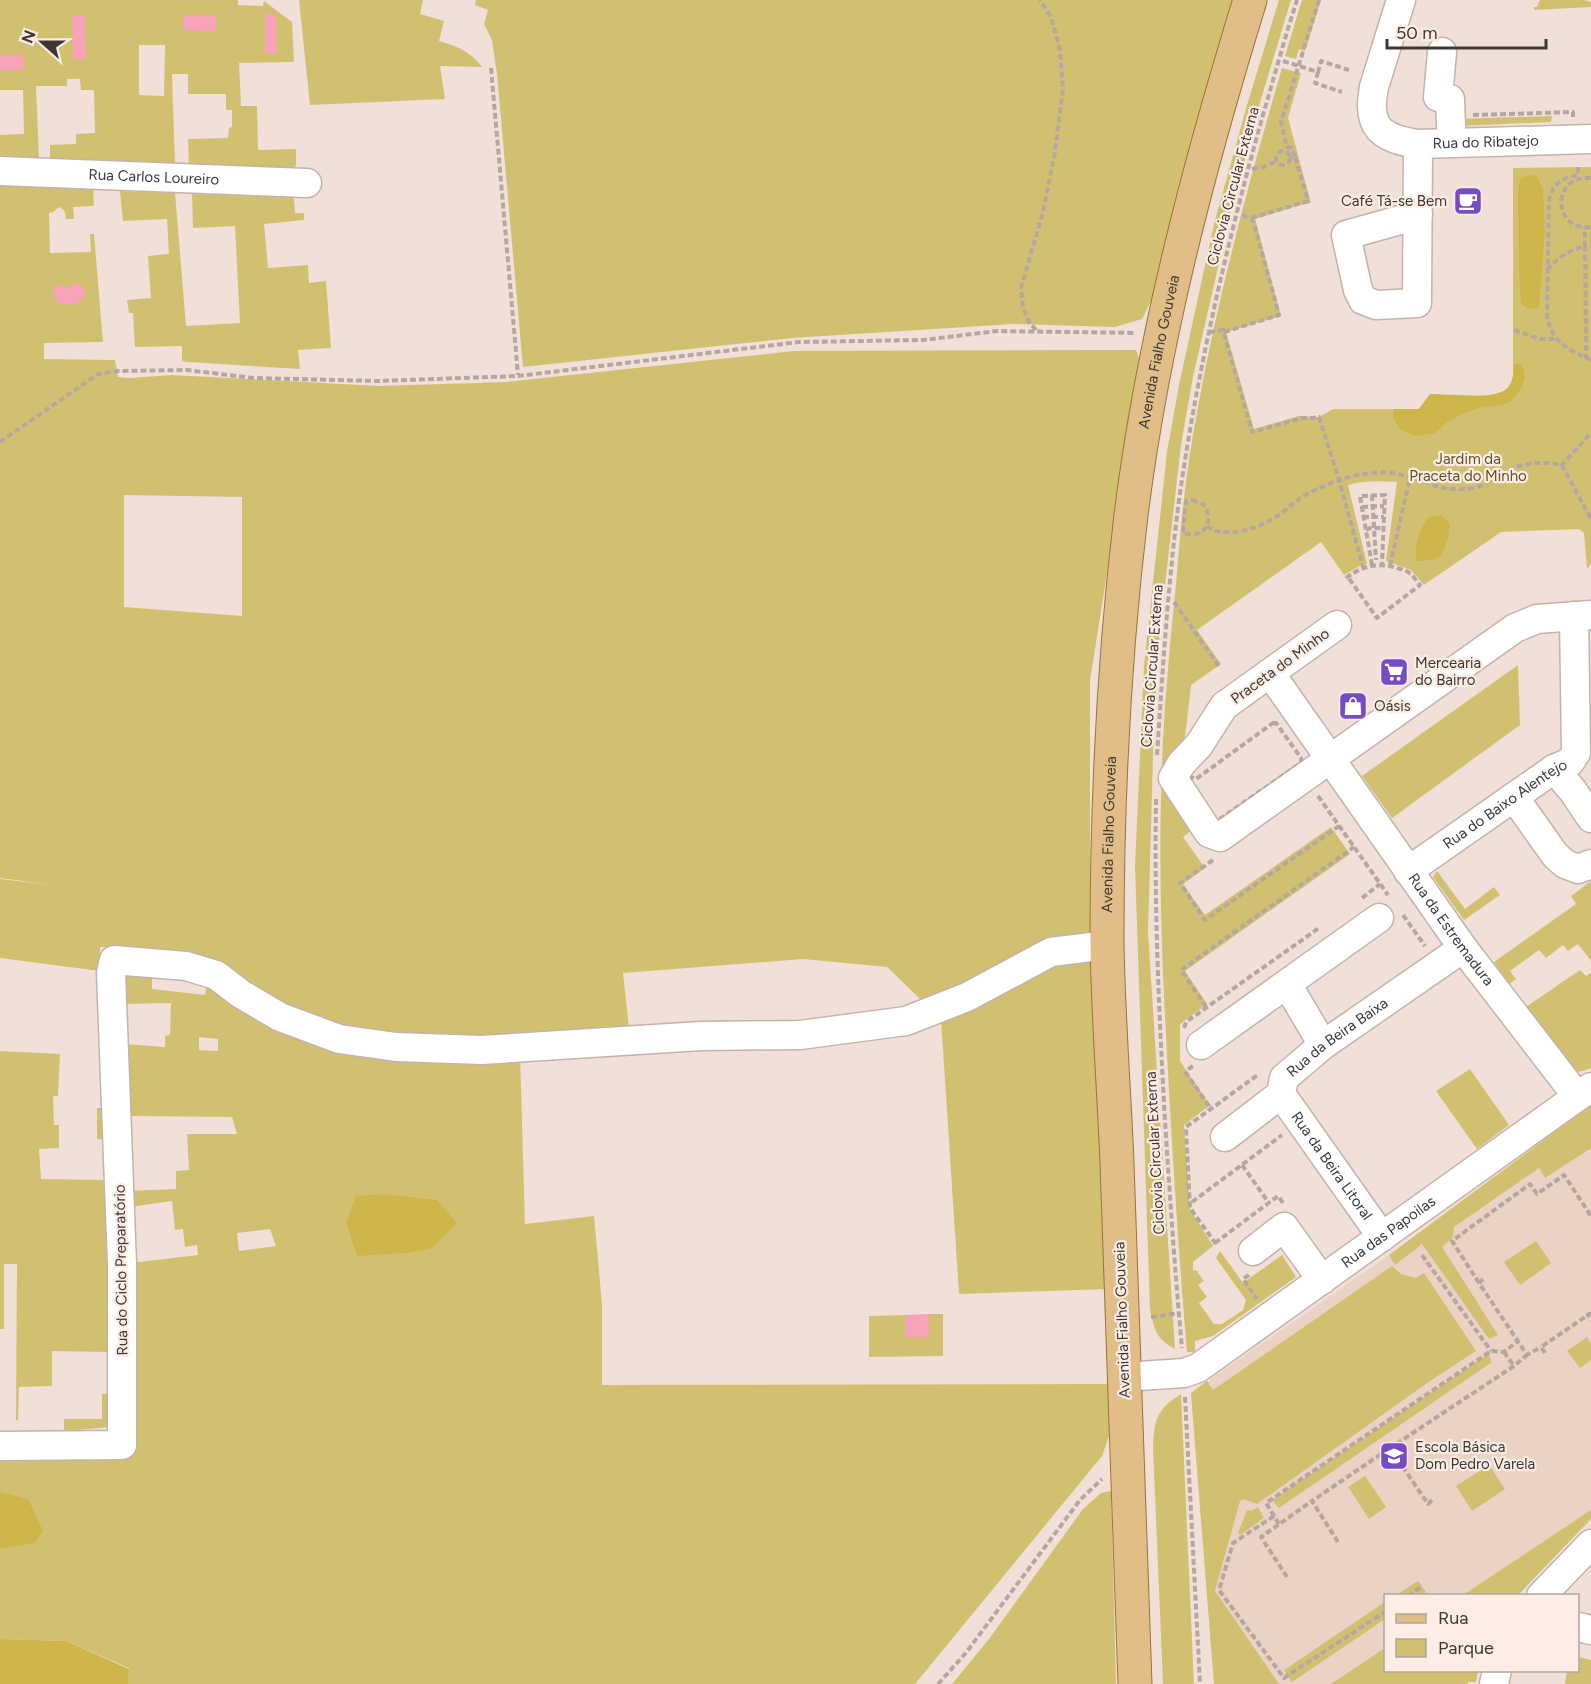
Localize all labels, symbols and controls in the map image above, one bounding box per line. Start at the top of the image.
north arrow [12,12,72,72]
scale bar [1387,12,1546,50]
text: 50 m [1396,22,1438,44]
text: N [17,28,40,46]
street label: Ciclovia Circular Externa [1203,105,1263,267]
street label: Rua do Ribatejo [1432,132,1539,153]
street label: Rua Carlos Loureiro [88,165,220,189]
cafe icon: Café Tá-se Bem [1452,185,1484,217]
place label: Café Tá-se Bem [1341,192,1447,210]
street label: Avenida Fialho Gouveia [1135,273,1183,430]
park label: Jardim da Praceta do Minho [1409,450,1527,485]
street label: Ciclovia Circular Externa [1137,584,1167,748]
street label: Praceta do Minho [1227,624,1333,708]
place label: Mercearia do Bairro [1415,654,1481,689]
supermarket icon: Mercearia do Bairro [1378,656,1410,688]
shop icon: Oásis [1337,690,1369,722]
place label: Oásis [1374,697,1411,715]
street label: Rua do Baixo Alentejo [1439,755,1570,853]
street label: Avenida Fialho Gouveia [1098,756,1120,913]
street label: Rua da Estremadura [1404,870,1498,989]
street label: Rua da Beira Baixa [1283,994,1391,1081]
street label: Ciclovia Circular Externa [1142,1071,1168,1235]
street label: Rua da Beira Litoral [1287,1108,1376,1223]
street label: Rua do Ciclo Preparatório [111,1184,131,1356]
street label: Rua das Papoilas [1338,1192,1439,1272]
street label: Avenida Fialho Gouveia [1110,1241,1134,1399]
place label: Escola Básica Dom Pedro Varela [1415,1438,1535,1473]
school or university icon: Escola Básica Dom Pedro Varela [1378,1440,1410,1472]
legend [1384,1594,1579,1672]
text: Rua [1438,1607,1469,1629]
text: Parque [1438,1637,1494,1659]

